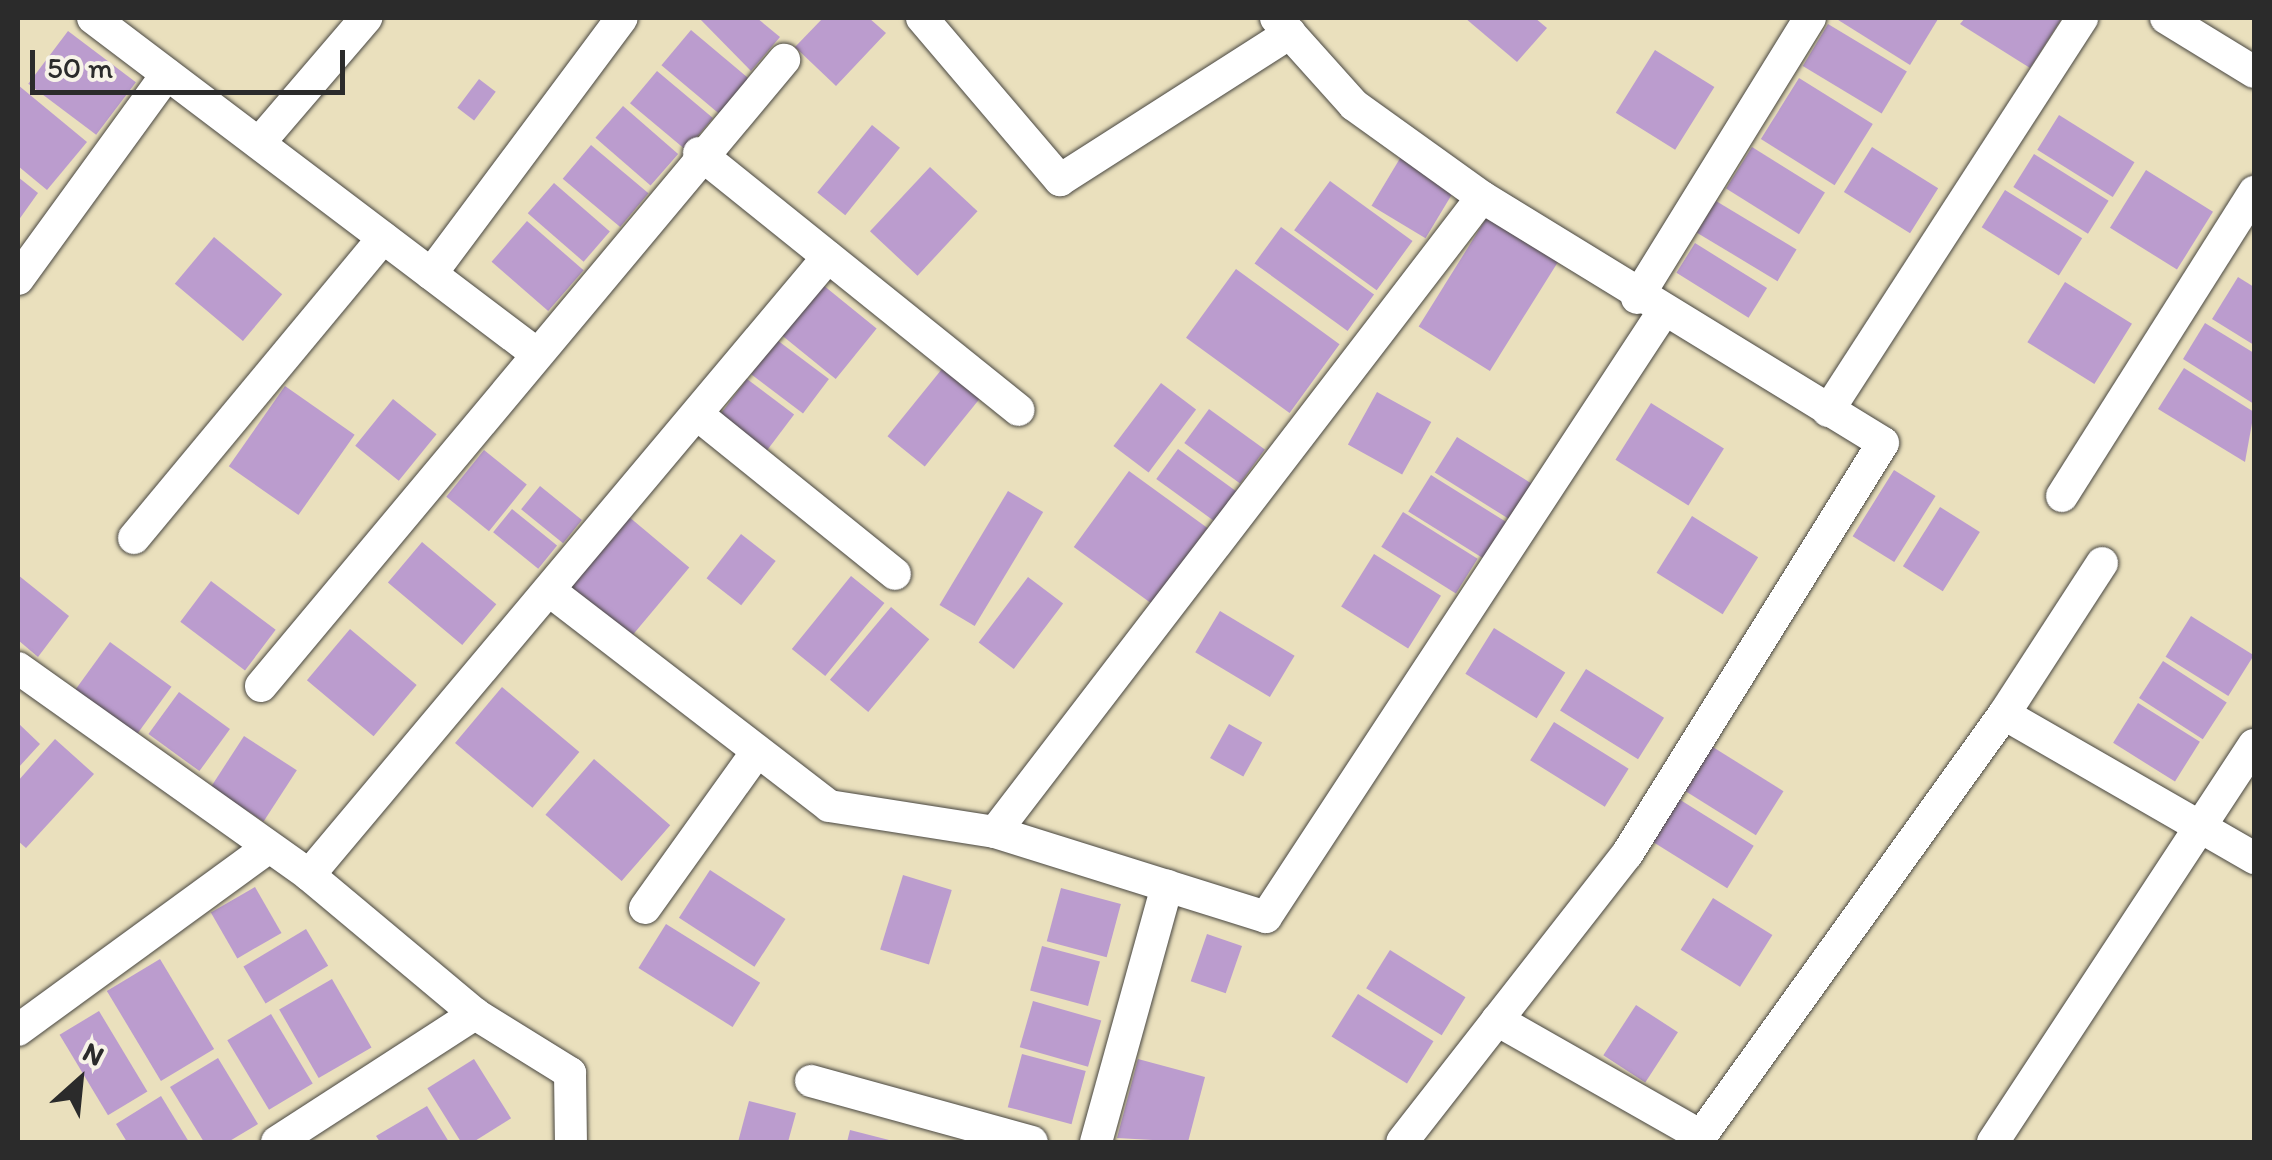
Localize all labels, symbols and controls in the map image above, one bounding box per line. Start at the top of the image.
scale bar [35,30,350,92]
text: 50 m [47,49,113,86]
north arrow [30,1030,130,1130]
text: N [77,1034,110,1073]

